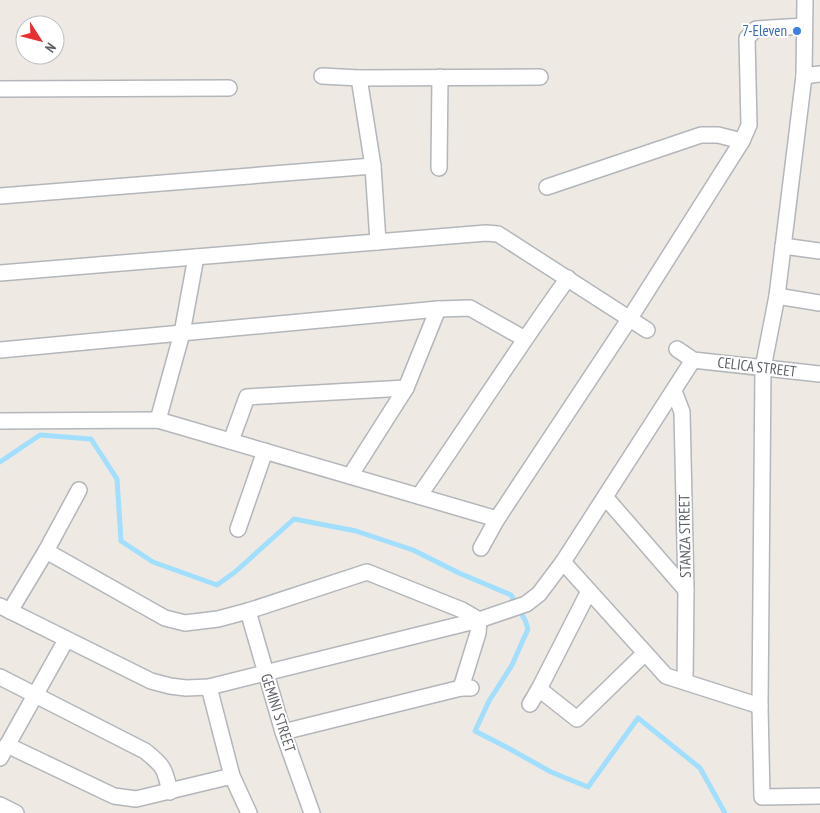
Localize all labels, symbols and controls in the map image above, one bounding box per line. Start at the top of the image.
north arrow [15,15,65,65]
place label: 7-Eleven [742,21,787,40]
marker: 7-Eleven [791,25,803,37]
text: N [41,39,60,56]
street label: CELICA STREET [717,352,798,381]
street label: STANZA STREET [674,494,695,578]
street label: GEMINI STREET [257,671,300,755]

